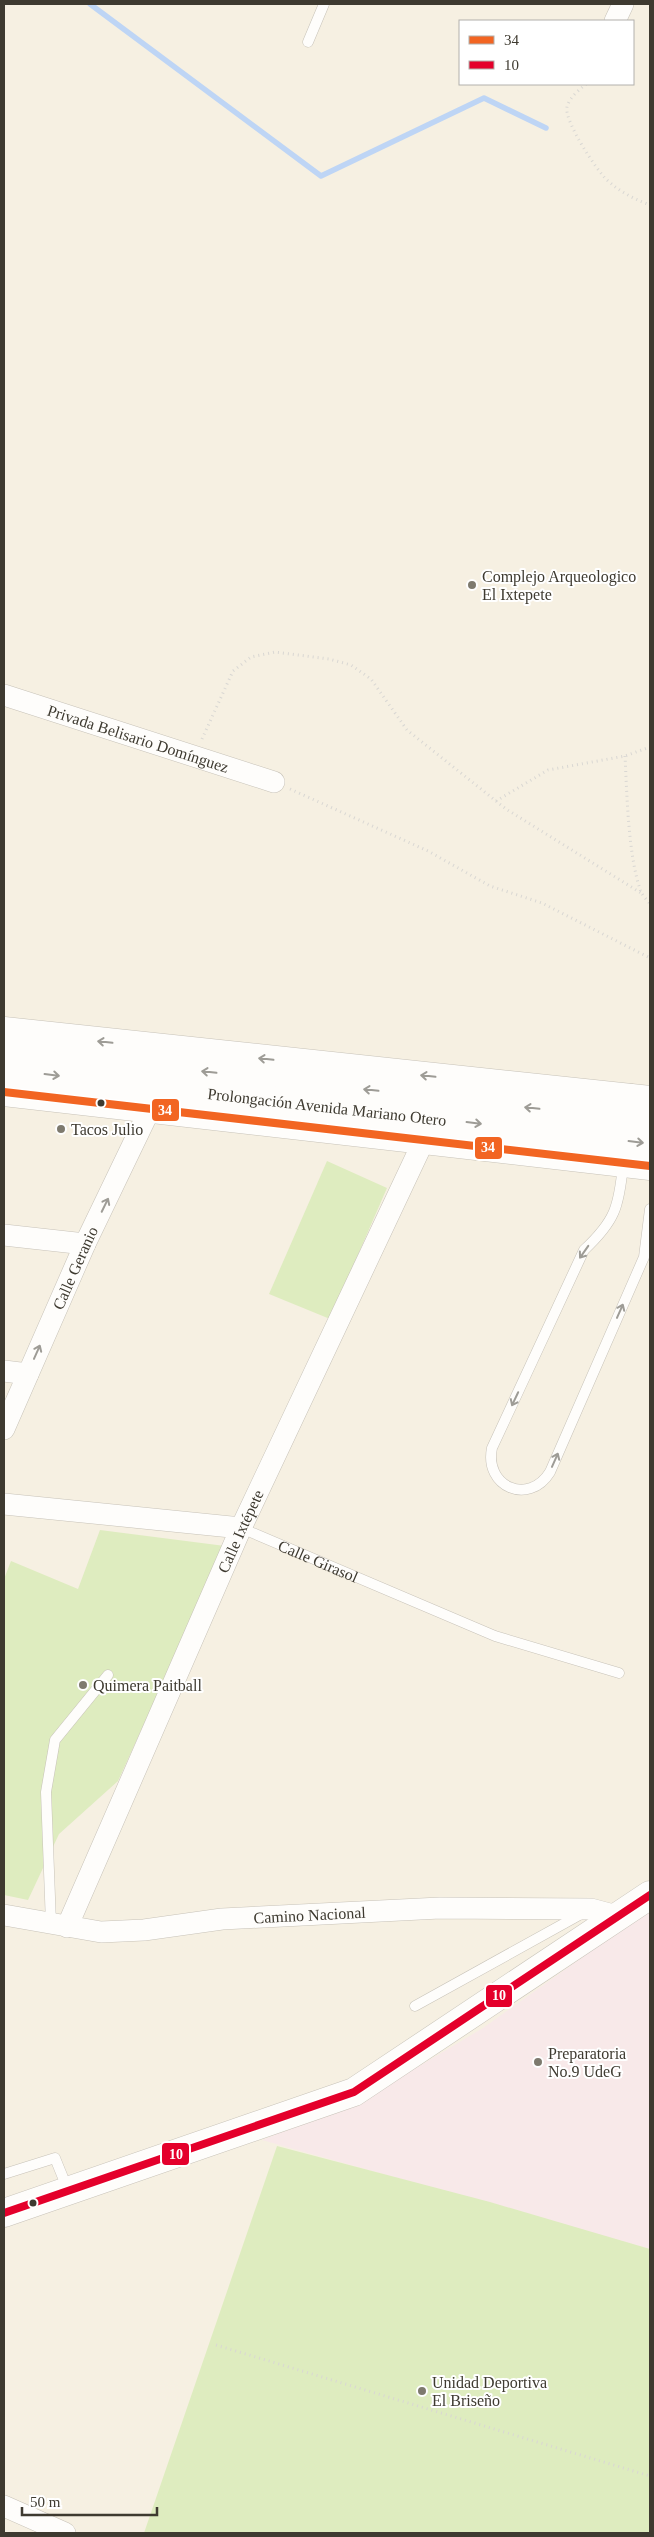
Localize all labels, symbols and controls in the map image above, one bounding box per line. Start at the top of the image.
legend [459,20,634,85]
text: 34 [504,32,520,48]
text: 10 [504,57,519,73]
place label: Complejo Arqueologico El Ixtepete [482,568,636,604]
marker: Complejo Arqueologico El Ixtepete [466,579,478,591]
street label: Privada Belisario Domínguez [45,701,231,775]
one-way arrow [97,1037,113,1047]
one-way arrow [258,1054,274,1064]
one-way arrow [202,1067,218,1077]
one-way arrow [44,1070,60,1080]
one-way arrow [420,1071,436,1081]
street label: Prolongación Avenida Mariano Otero [207,1085,447,1128]
one-way arrow [363,1085,379,1095]
unlabelled marker [96,1098,106,1108]
line badge: 34 [151,1098,180,1122]
text: 34 [158,1103,172,1118]
one-way arrow [525,1103,541,1113]
one-way arrow [466,1118,482,1128]
place label: Tacos Julio [71,1121,143,1138]
marker: Tacos Julio [55,1123,67,1135]
line badge: 34 [474,1136,503,1160]
one-way arrow [628,1137,644,1147]
text: 34 [481,1140,495,1155]
one-way arrow [101,1198,110,1213]
street label: Calle Geranio [49,1223,101,1312]
one-way arrow [579,1245,589,1259]
one-way arrow [616,1304,626,1319]
one-way arrow [33,1345,43,1360]
one-way arrow [509,1391,519,1406]
one-way arrow [551,1453,561,1468]
street label: Calle Ixtépete [214,1487,266,1575]
street label: Calle Girasol [276,1536,361,1586]
place label: Quimera Paitball [93,1677,202,1694]
marker: Quimera Paitball [77,1679,89,1691]
street label: Camino Nacional [253,1903,367,1926]
line badge: 10 [485,1984,513,2008]
text: 10 [492,1988,506,2003]
place label: Preparatoria No.9 UdeG [548,2045,626,2080]
marker: Preparatoria No.9 UdeG [532,2056,544,2068]
line badge: 10 [161,2142,190,2166]
text: 10 [169,2147,183,2162]
unlabelled marker [28,2198,38,2208]
place label: Unidad Deportiva El Briseño [432,2374,547,2409]
marker: Unidad Deportiva El Briseño [416,2385,428,2397]
scale bar [22,2484,158,2516]
text: 50 m [30,2494,61,2510]

